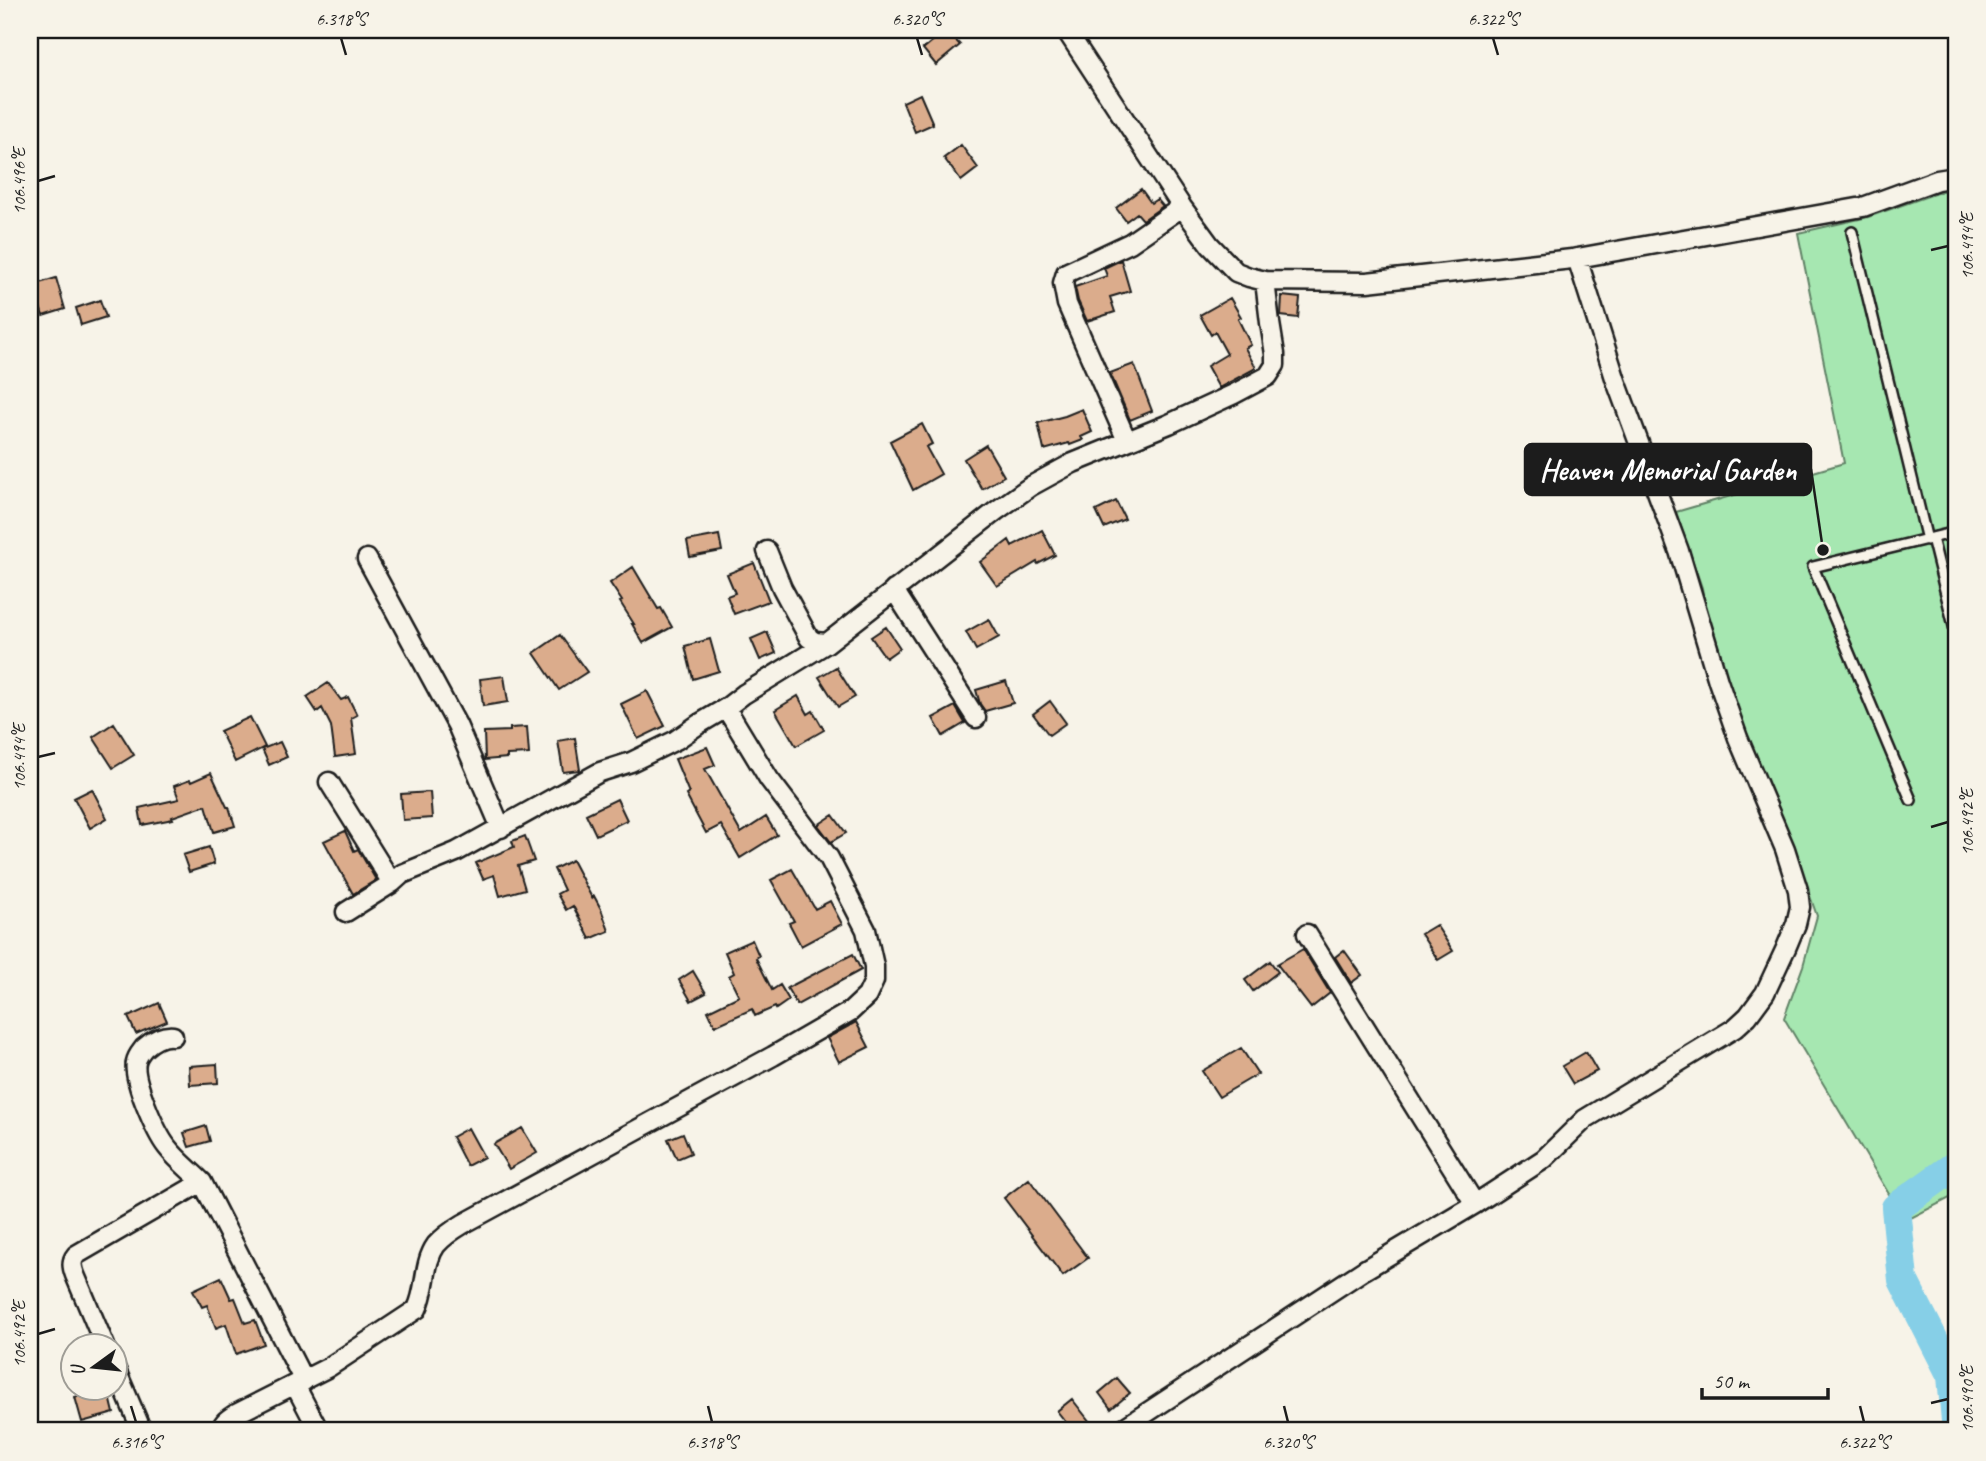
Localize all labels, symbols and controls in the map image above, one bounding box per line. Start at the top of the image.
text: 6.318°S [316,8,369,30]
text: 6.320°S [892,8,945,30]
text: 6.322°S [1468,8,1521,30]
text: 106.496°E [8,145,30,214]
text: 106.494°E [1956,210,1978,279]
callout: Heaven Memorial Garden [1525,444,1811,495]
text: Heaven Memorial Garden [1540,451,1798,489]
text: 106.494°E [8,721,30,790]
text: 106.492°E [1956,786,1978,855]
text: 106.492°E [8,1298,30,1367]
north arrow [60,1332,130,1402]
scale bar [1702,1356,1828,1400]
text: U [65,1360,91,1379]
text: 106.490°E [1956,1363,1978,1432]
text: 50 m [1713,1368,1751,1394]
text: 6.316°S [111,1431,164,1453]
text: 6.318°S [687,1431,740,1453]
text: 6.320°S [1263,1431,1316,1453]
text: 6.322°S [1839,1431,1892,1453]

